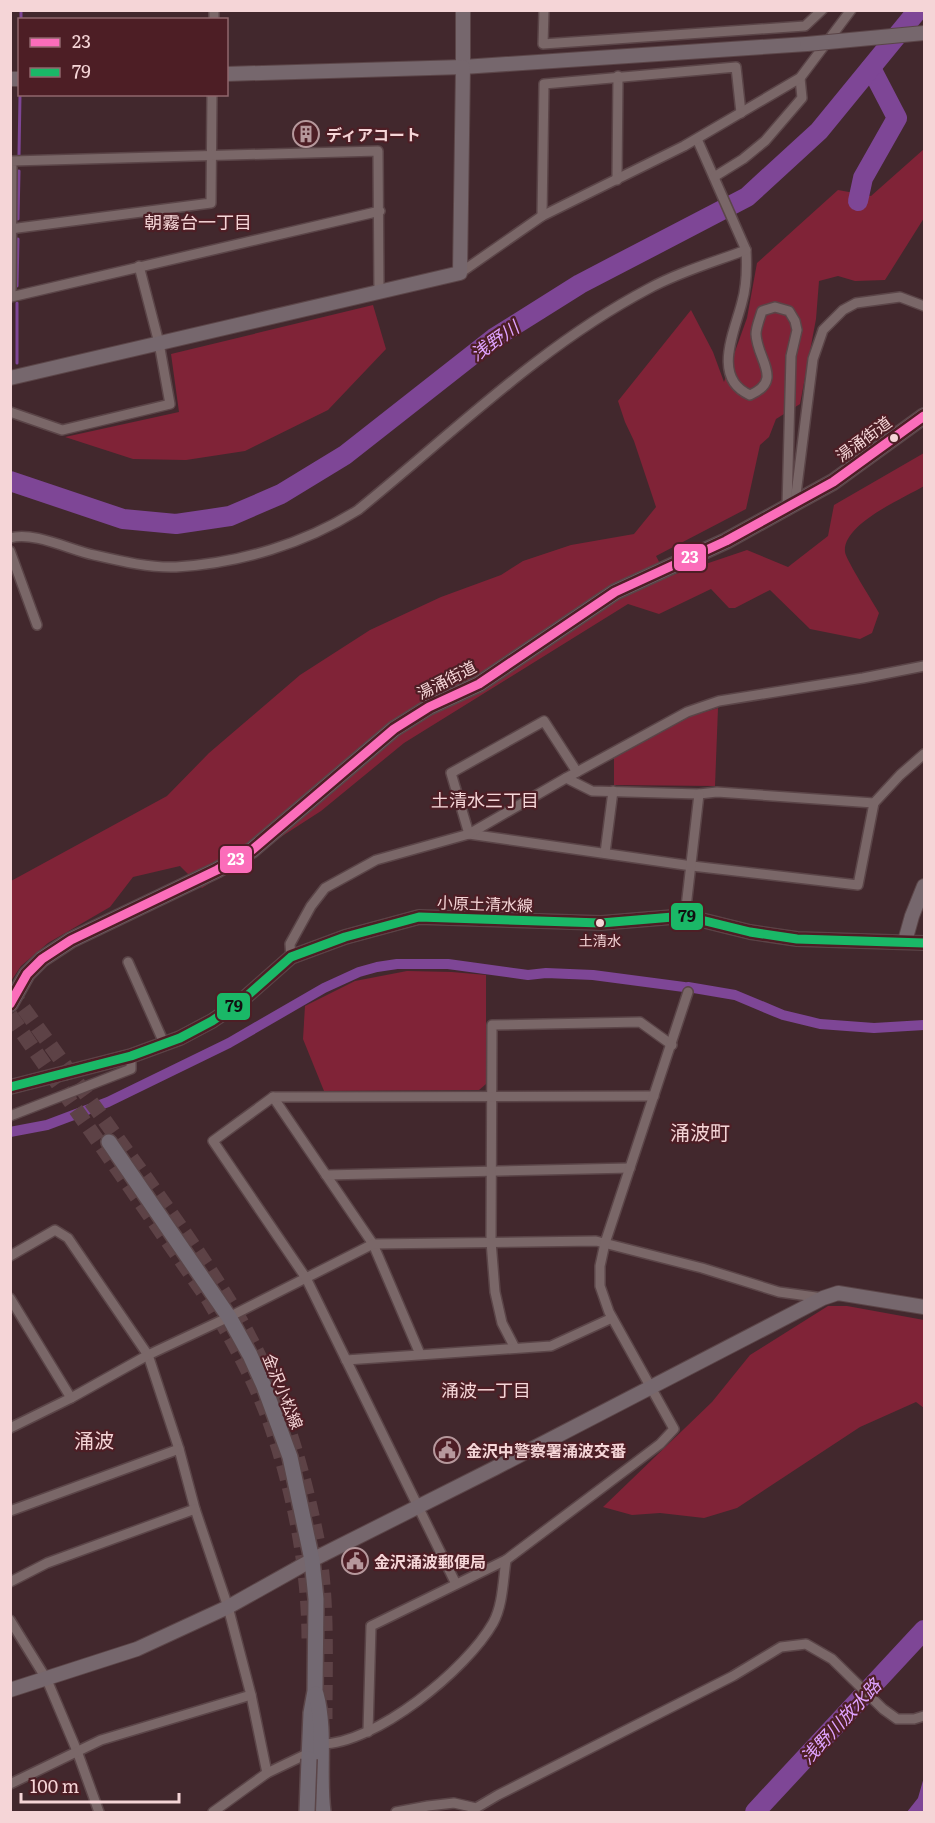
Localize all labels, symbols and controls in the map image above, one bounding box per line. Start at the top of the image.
legend [18,18,228,96]
text: 23 [72,27,91,54]
text: 79 [72,57,91,84]
building icon: ディアコート [291,119,321,149]
place label: ディアコート [326,122,421,146]
district label: 朝霧台一丁目 [144,208,252,235]
water label: 浅野川 [464,312,525,367]
street label: 湯涌街道 [830,409,896,467]
unlabelled marker [888,432,900,444]
line badge: 23 [673,543,707,572]
text: 23 [681,544,699,568]
street label: 湯涌街道 [412,654,480,704]
district label: 土清水三丁目 [431,786,539,813]
line badge: 23 [219,845,253,874]
text: 23 [227,846,245,870]
street label: 小原土清水線 [437,889,533,917]
line badge: 79 [670,902,704,931]
text: 79 [678,903,696,927]
marker: 土清水 [594,917,606,929]
place label: 土清水 [579,930,621,950]
line badge: 79 [216,992,251,1021]
text: 79 [225,993,243,1017]
district label: 涌波町 [670,1116,730,1146]
street label: 金沢小松線 [258,1349,310,1433]
district label: 涌波一丁目 [441,1376,531,1403]
district label: 涌波 [74,1424,114,1454]
public building icon: 金沢中警察署涌波交番 [432,1435,462,1465]
place label: 金沢中警察署涌波交番 [466,1438,626,1462]
public building icon: 金沢涌波郵便局 [340,1546,370,1576]
place label: 金沢涌波郵便局 [374,1549,486,1573]
water label: 浅野川放水路 [793,1671,888,1770]
scale bar [21,1766,178,1804]
text: 100 m [30,1772,79,1799]

